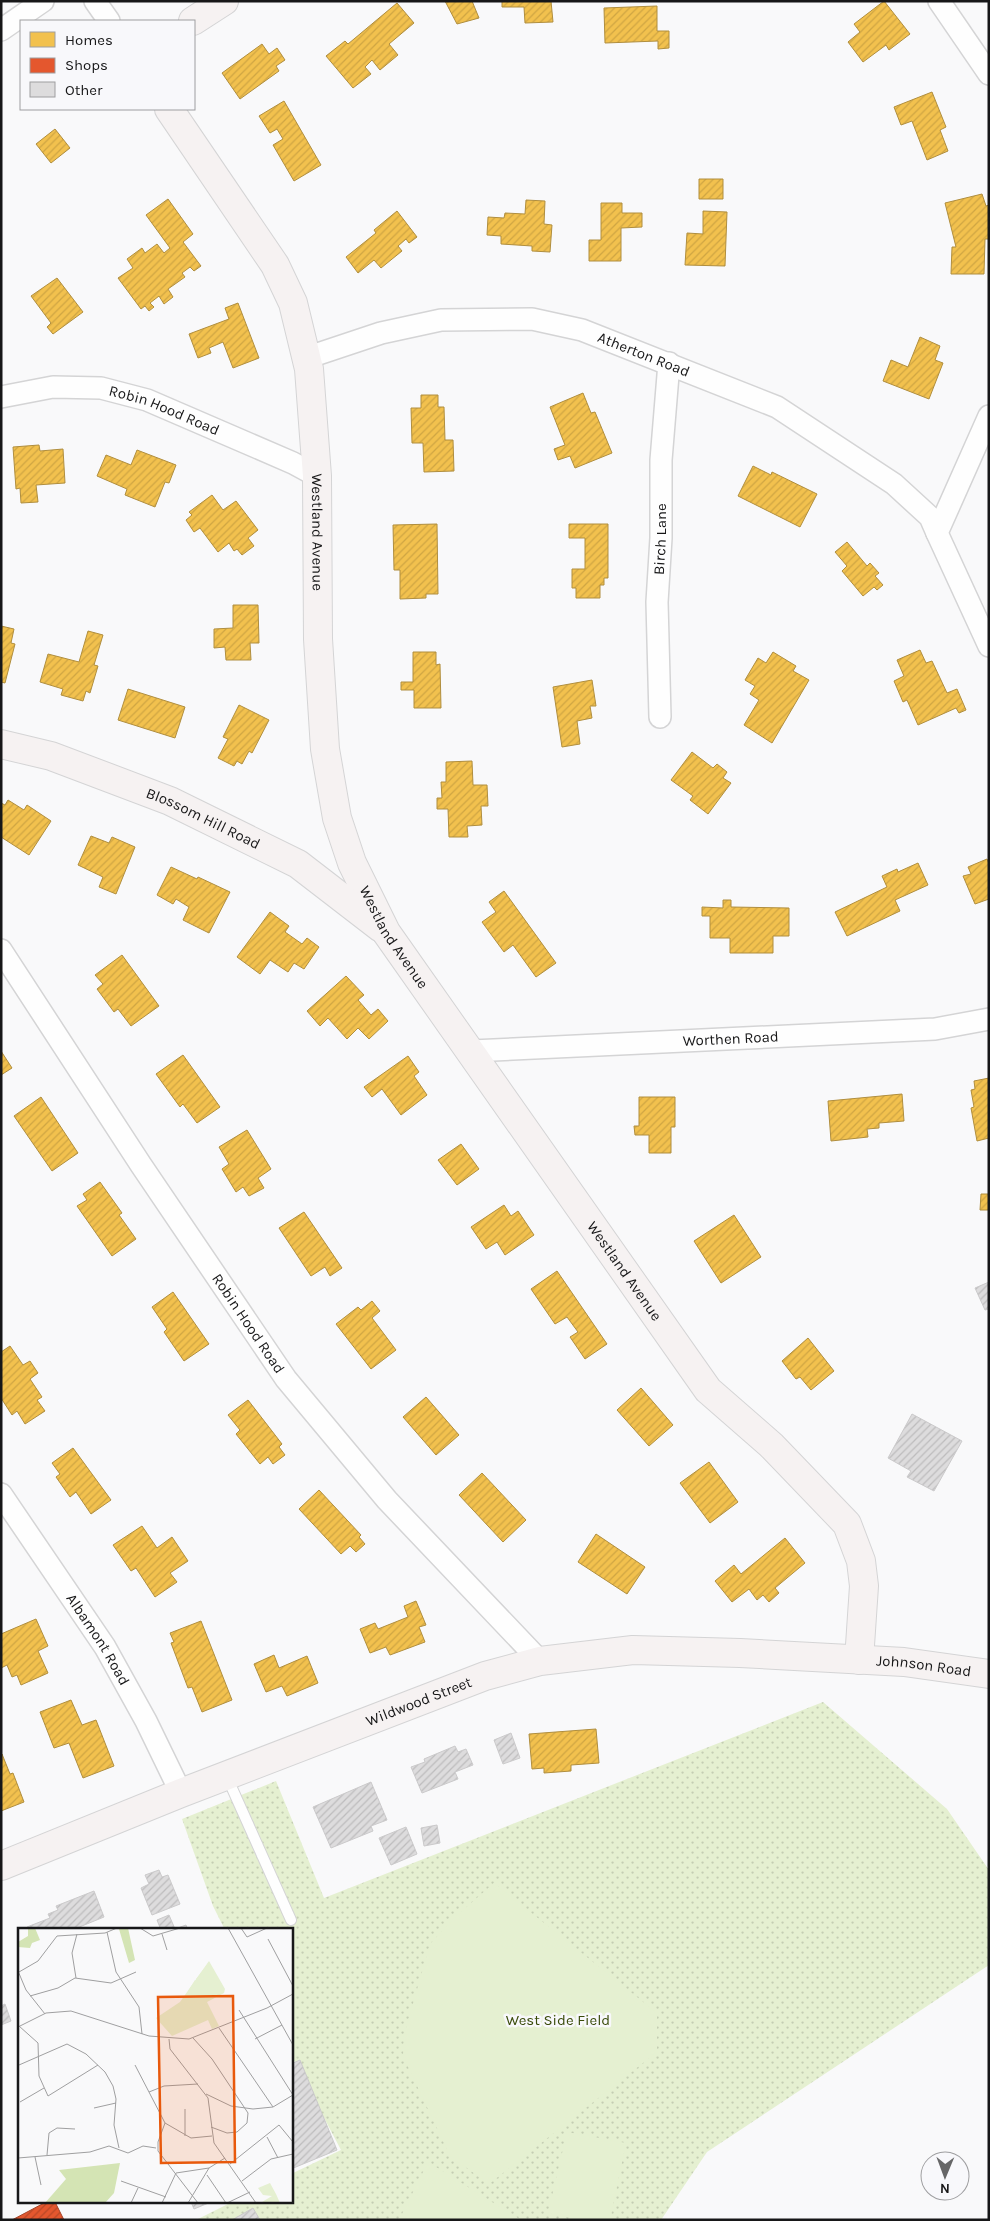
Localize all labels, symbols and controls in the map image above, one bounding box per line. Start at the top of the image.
legend [20,20,195,110]
text: Homes [65,31,113,49]
text: Shops [65,56,108,74]
text: Other [65,81,103,99]
street label: Atherton Road [595,328,692,381]
street label: Robin Hood Road [107,381,222,439]
street label: Westland Avenue [308,473,327,591]
street label: Birch Lane [650,503,670,575]
street label: Blossom Hill Road [144,784,263,853]
street label: Westland Avenue [356,883,432,992]
street label: Worthen Road [682,1027,779,1050]
street label: Westland Avenue [583,1218,666,1324]
street label: Robin Hood Road [208,1270,289,1377]
street label: Albamont Road [62,1590,133,1689]
street label: Johnson Road [876,1651,972,1680]
street label: Wildwood Street [363,1673,475,1730]
inset map [18,1928,292,2204]
park label: West Side Field [506,2011,610,2029]
north arrow [920,2151,970,2201]
text: N [940,2180,950,2197]

